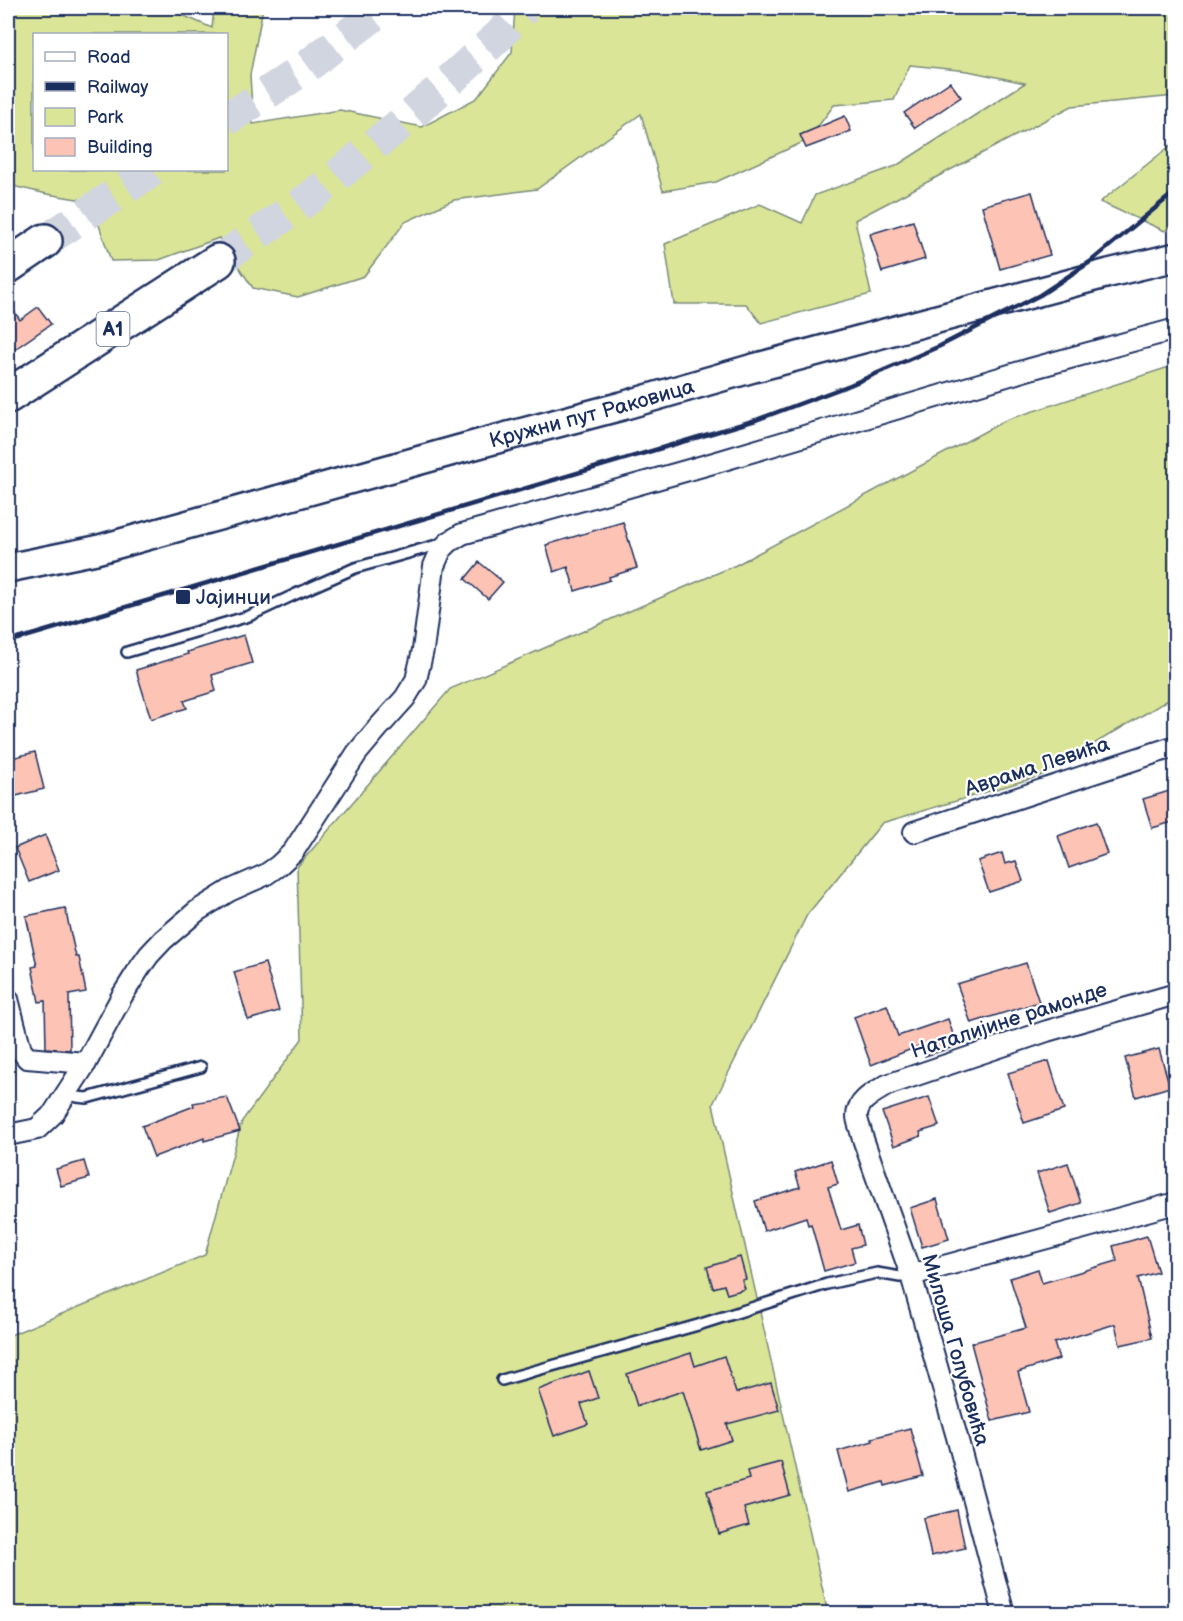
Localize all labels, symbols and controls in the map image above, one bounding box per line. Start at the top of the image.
legend [33,33,228,171]
text: Road [87,47,131,68]
text: Railway [87,77,149,98]
text: Park [87,107,123,128]
text: Building [87,137,153,158]
road number: A1 [96,312,130,346]
street label: Кружни пут Раковица [487,374,698,454]
place label: Јајинци [196,585,271,610]
marker: Јајинци [174,588,192,606]
street label: Аврама Левића [961,731,1113,802]
street label: Наталијине рамонде [908,977,1111,1064]
street label: Милоша Голубовића [916,1251,995,1450]

